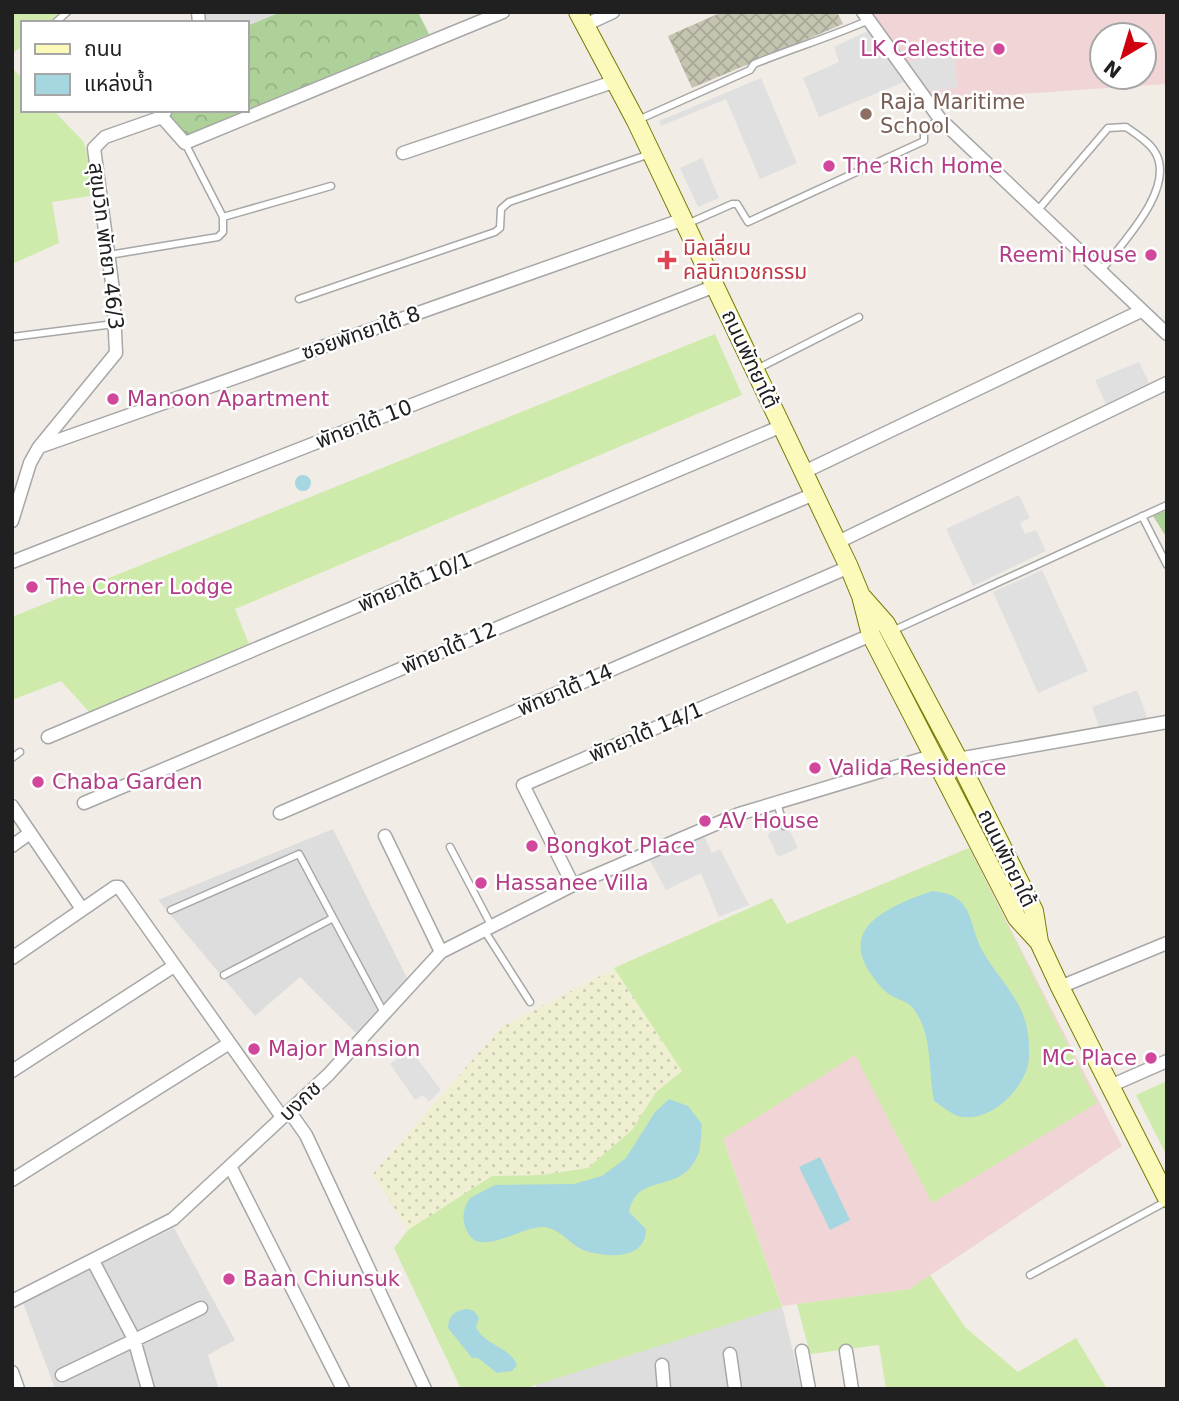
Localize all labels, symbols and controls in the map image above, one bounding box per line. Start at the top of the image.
legend [21,21,248,112]
north arrow [1088,21,1158,91]
text: ถนน [84,37,122,61]
place label: LK Celestite [860,37,985,61]
marker: LK Celestite [991,41,1007,57]
text: N [1099,56,1126,83]
text: แหล่งน้ำ [84,69,153,96]
place label: Raja Maritime School [880,90,1025,138]
marker: Raja Maritime School [858,106,874,122]
place label: The Rich Home [842,154,1003,178]
marker: The Rich Home [821,158,837,174]
street label: สุขุมวิท พัทยา 46/3 [83,161,128,331]
place label: มิลเลี่ยน คลินิกเวชกรรม [683,233,807,284]
place label: Reemi House [999,243,1137,267]
marker: Reemi House [1143,247,1159,263]
marker: มิลเลี่ยน คลินิกเวชกรรม [657,250,677,270]
street label: ซอยพัทยาใต้ 8 [299,301,423,365]
street label: ถนนพัทยาใต้ [717,306,783,412]
place label: Manoon Apartment [127,387,329,411]
marker: Manoon Apartment [105,391,121,407]
street label: พัทยาใต้ 10 [313,395,415,453]
street label: พัทยาใต้ 10/1 [354,547,476,617]
place label: The Corner Lodge [45,575,233,599]
marker: The Corner Lodge [24,579,40,595]
street label: พัทยาใต้ 12 [398,617,500,679]
street label: พัทยาใต้ 14 [514,659,616,721]
street label: พัทยาใต้ 14/1 [585,697,707,767]
place label: Valida Residence [829,756,1007,780]
marker: Valida Residence [807,760,823,776]
place label: Chaba Garden [52,770,203,794]
marker: Chaba Garden [30,774,46,790]
street label: ถนนพัทยาใต้ [973,805,1041,911]
place label: AV House [719,809,819,833]
marker: AV House [697,813,713,829]
place label: Bongkot Place [546,834,695,858]
marker: Bongkot Place [524,838,540,854]
place label: Hassanee Villa [495,871,649,895]
marker: Hassanee Villa [473,875,489,891]
place label: Major Mansion [268,1037,420,1061]
marker: Major Mansion [246,1041,262,1057]
place label: MC Place [1042,1046,1137,1070]
marker: MC Place [1143,1050,1159,1066]
street label: บงกช [274,1076,326,1126]
place label: Baan Chiunsuk [243,1267,401,1291]
marker: Baan Chiunsuk [221,1271,237,1287]

